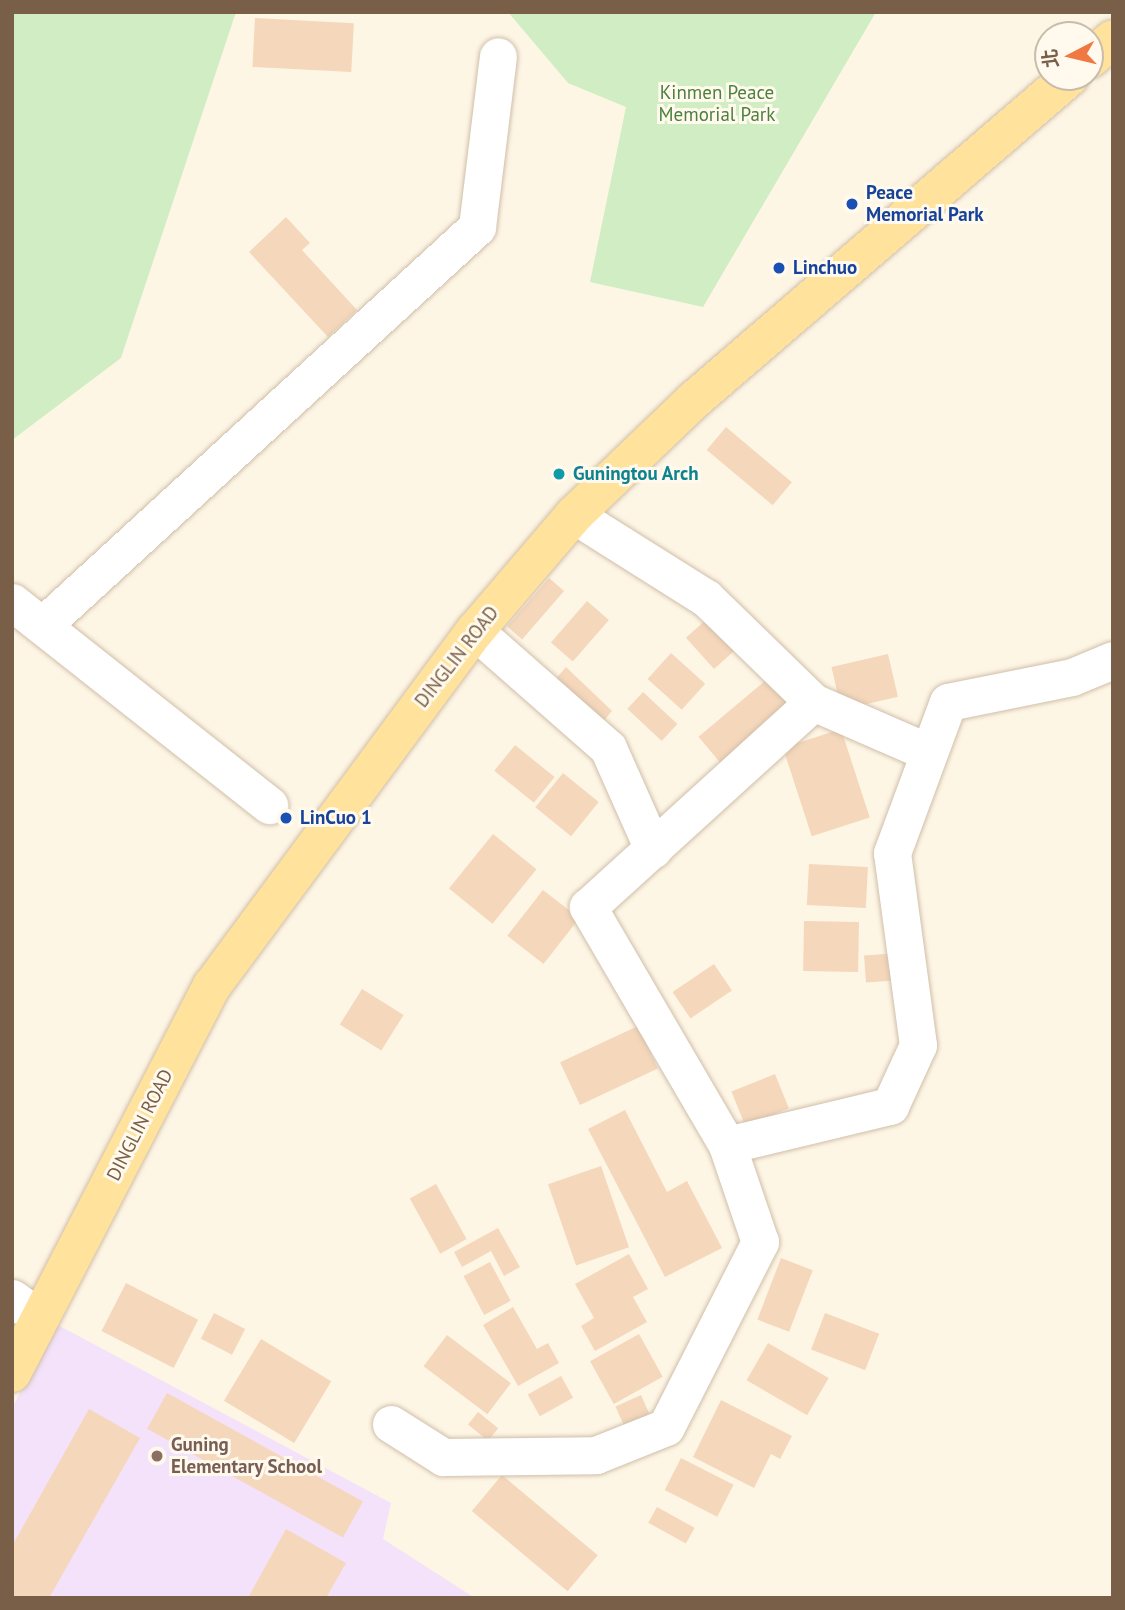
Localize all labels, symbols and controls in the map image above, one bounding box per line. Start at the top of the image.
north arrow [1034,21,1104,91]
text: 北 [1037,47,1063,69]
park label: Kinmen Peace Memorial Park [659,82,775,126]
place label: Peace Memorial Park [866,182,984,226]
marker: Peace Memorial Park [844,196,860,212]
place label: Linchuo [793,257,857,279]
marker: Linchuo [771,260,787,276]
place label: Guningtou Arch [573,463,699,485]
marker: Guningtou Arch [551,466,567,482]
street label: DINGLIN ROAD [410,602,504,712]
place label: LinCuo 1 [300,807,372,829]
marker: LinCuo 1 [278,810,294,826]
street label: DINGLIN ROAD [102,1065,178,1185]
place label: Guning Elementary School [171,1434,323,1478]
marker: Guning Elementary School [149,1448,165,1464]

